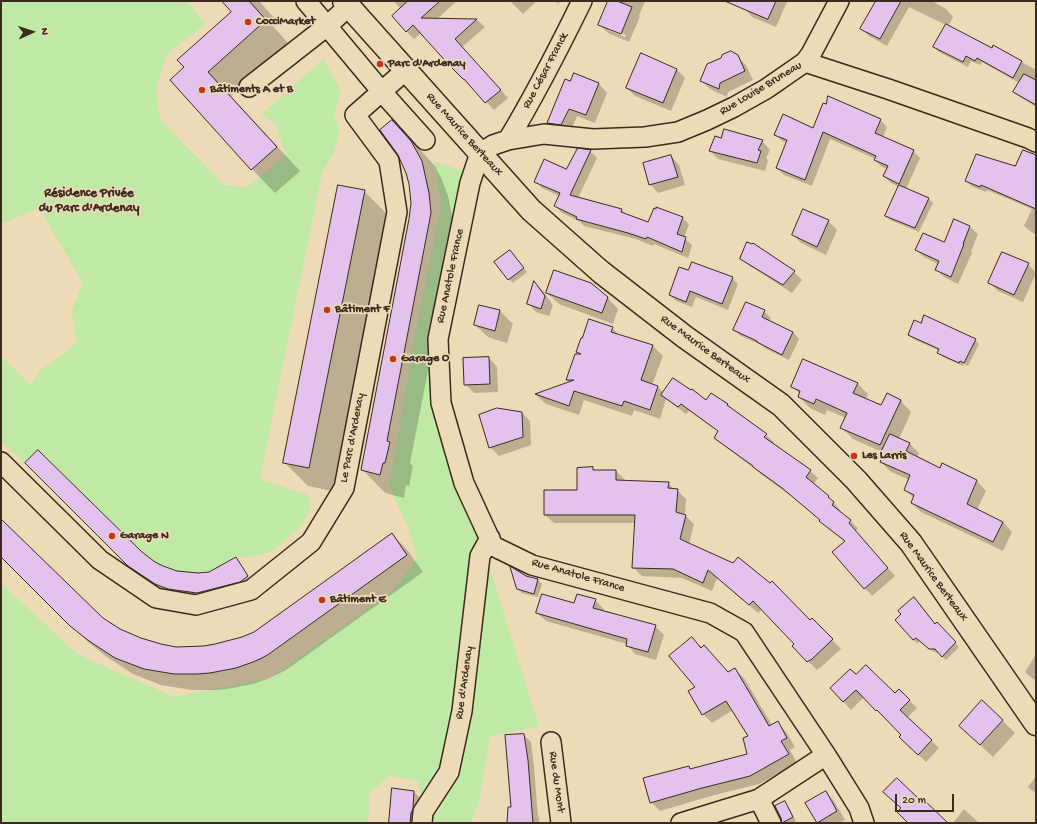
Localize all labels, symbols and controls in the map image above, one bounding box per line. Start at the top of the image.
north arrow [12,12,52,52]
place label: CocciMarket [256,15,315,29]
marker: CocciMarket [243,17,253,27]
text: N [38,27,50,35]
street label: Rue César Franck [520,31,572,111]
place label: Parc d'Ardenay [388,57,465,71]
marker: Parc d'Ardenay [375,59,385,69]
street label: Rue Louise Bruneau [717,59,805,119]
place label: Bâtiments A et B [210,83,293,97]
marker: Bâtiments A et B [197,85,207,95]
street label: Rue Maurice Berteaux [423,90,505,180]
district label: Résidence Privée du Parc d'Ardenay [39,186,139,217]
street label: Rue Anatole France [434,227,468,325]
place label: Bâtiment F [335,303,390,317]
marker: Bâtiment F [322,305,332,315]
street label: Rue Maurice Berteaux [657,312,753,388]
place label: Garage O [401,352,449,366]
marker: Garage O [388,354,398,364]
street label: Le Parc d'Ardenay [337,392,369,484]
place label: Les Larris [862,449,906,463]
marker: Les Larris [849,451,859,461]
place label: Garage N [120,529,169,543]
street label: Rue Maurice Berteaux [895,529,971,625]
marker: Garage N [107,531,117,541]
street label: Rue Anatole France [530,556,626,596]
place label: Bâtiment E [330,593,386,607]
marker: Bâtiment E [317,595,327,605]
street label: Rue d'Ardenay [453,645,477,721]
street label: Rue du Mont [545,750,567,814]
scale bar [897,786,956,812]
text: 20 m [902,794,926,808]

